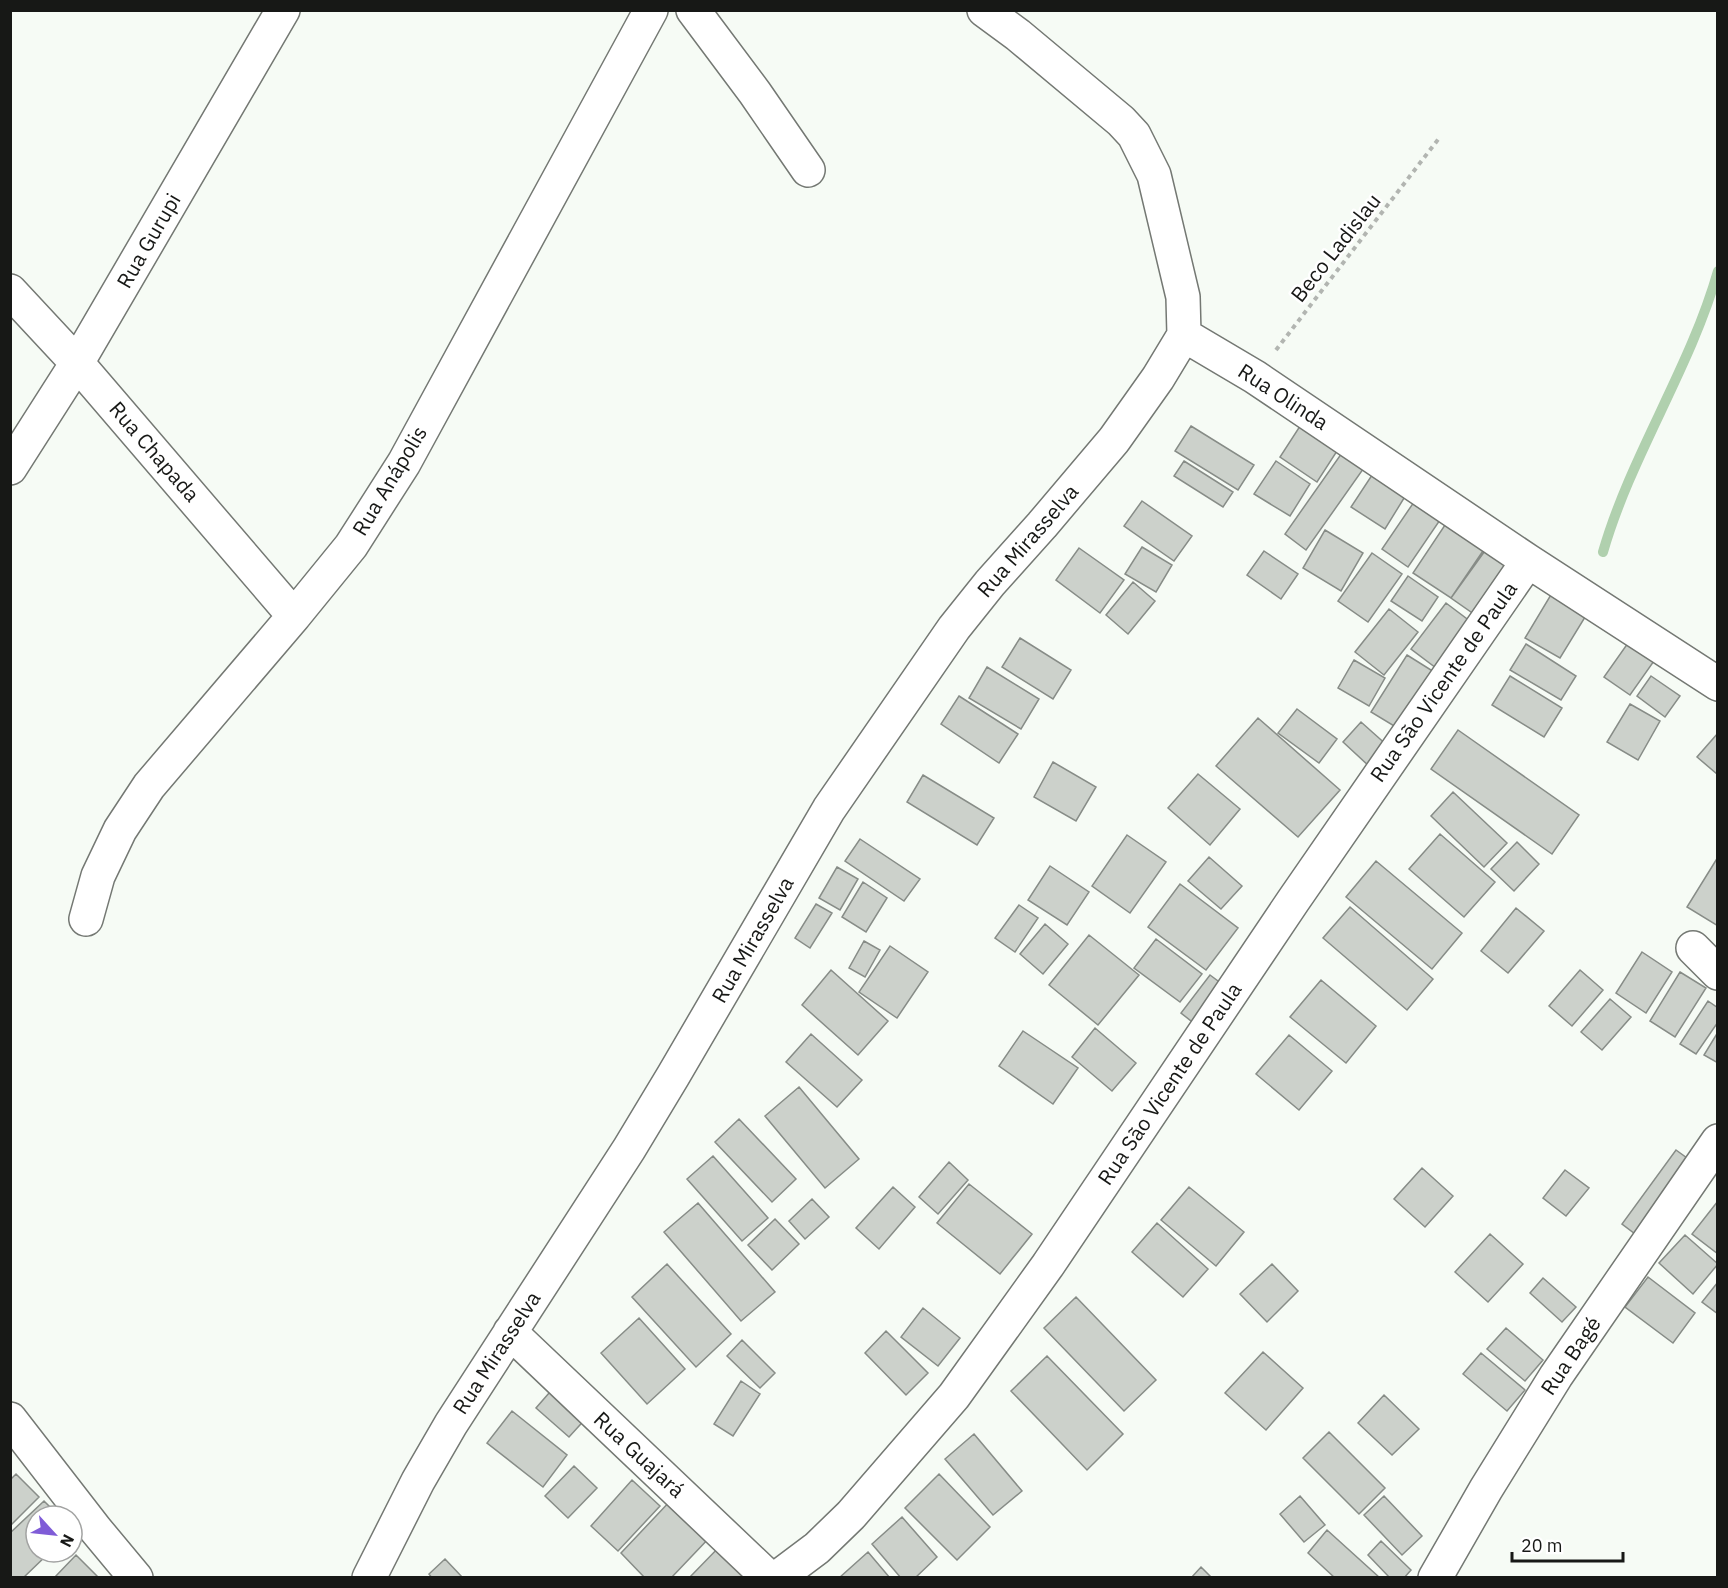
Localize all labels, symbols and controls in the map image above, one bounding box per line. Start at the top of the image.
street label: Beco Ladislau [1284,187,1386,307]
street label: Rua Gurupi [110,188,187,293]
street label: Rua Olinda [1233,356,1334,436]
street label: Rua Chapada [103,395,206,508]
street label: Rua Anápolis [345,420,433,541]
street label: Rua Mirasselva [970,478,1084,603]
street label: Rua São Vicente de Paula [1363,576,1523,787]
street label: Rua Mirasselva [705,871,800,1008]
street label: Rua São Vicente de Paula [1091,977,1247,1190]
street label: Rua Mirasselva [446,1286,546,1419]
street label: Rua Bagé [1534,1311,1607,1400]
street label: Rua Guajará [588,1405,691,1504]
north arrow [24,1504,84,1564]
scale bar [1512,1525,1623,1563]
text: N [56,1531,79,1551]
text: 20 m [1521,1534,1563,1557]

